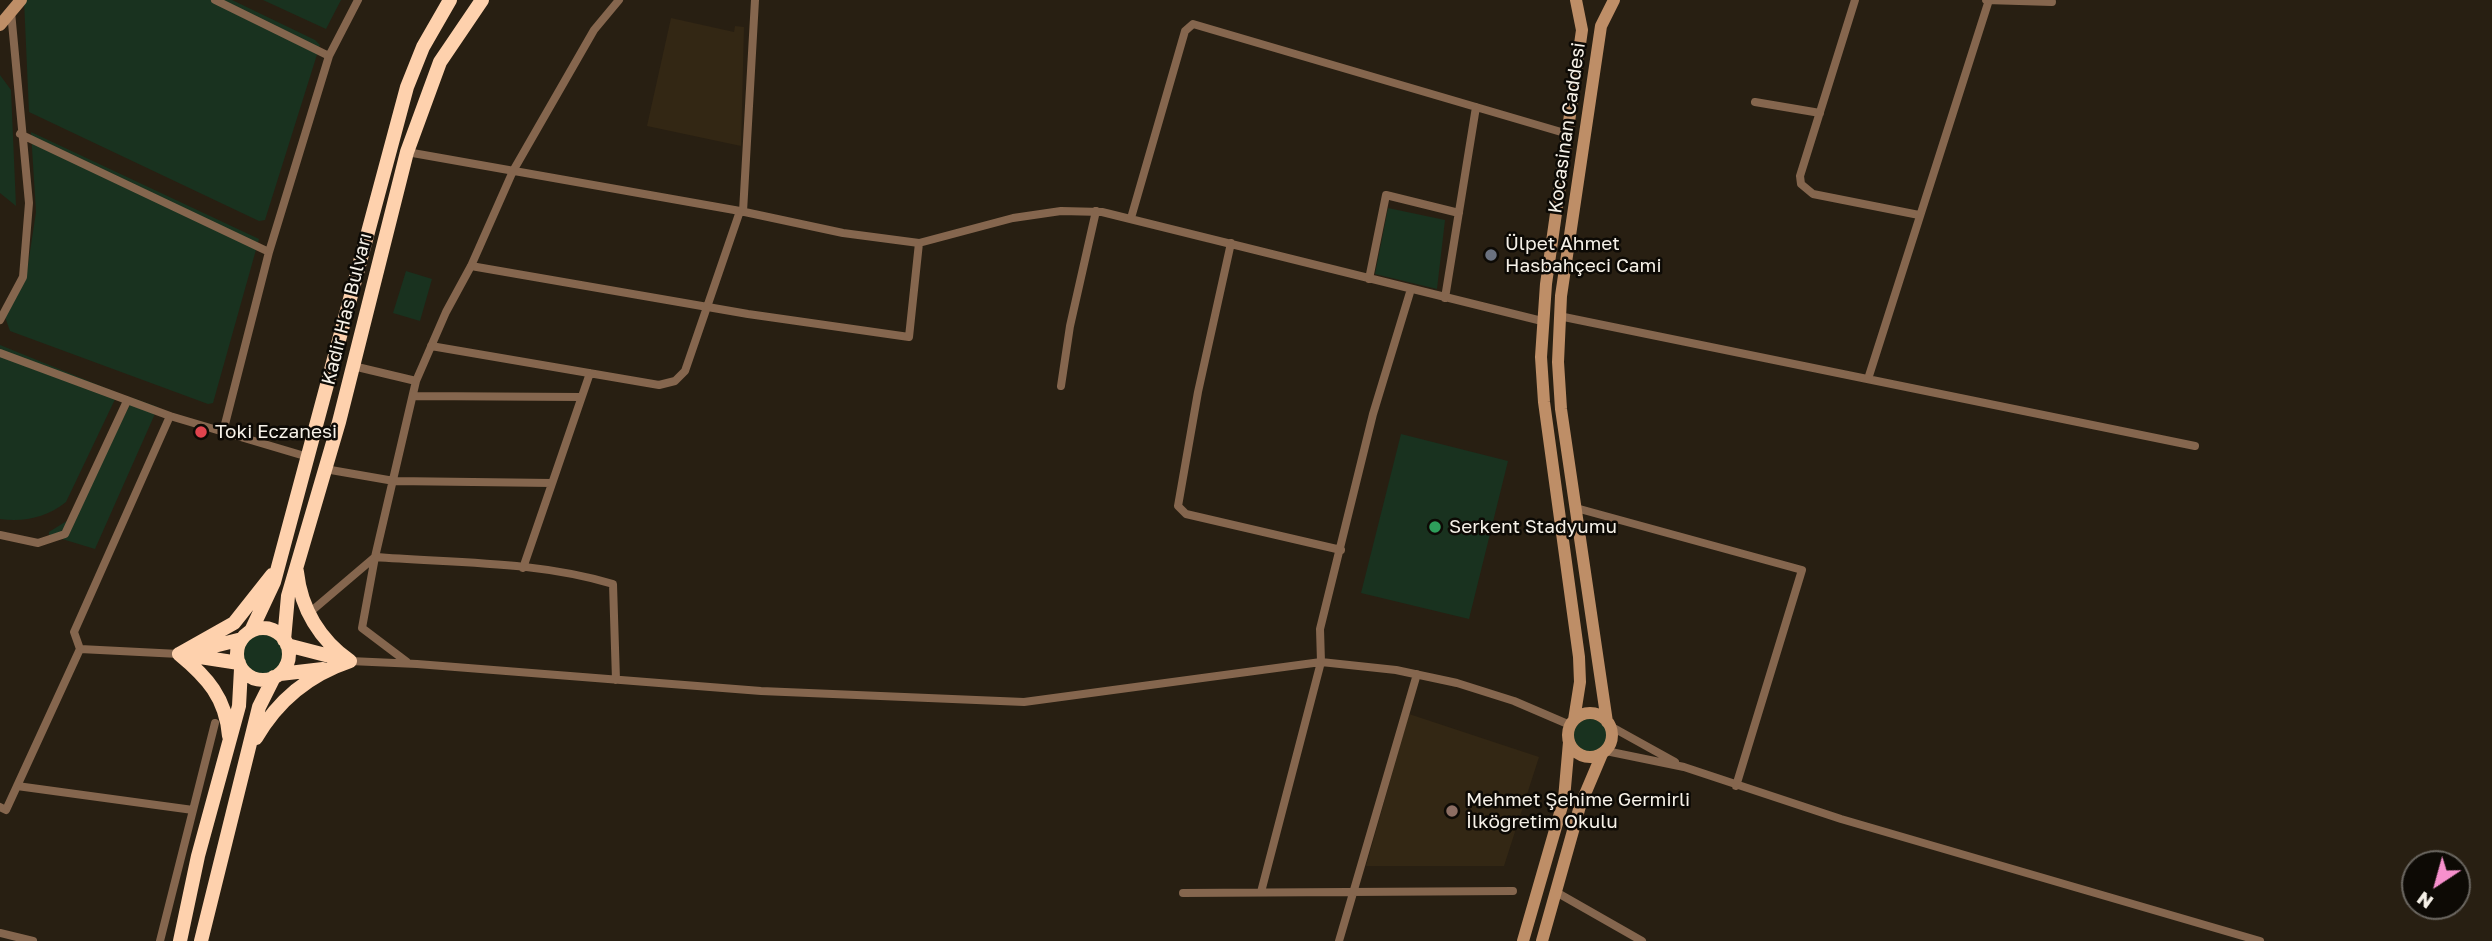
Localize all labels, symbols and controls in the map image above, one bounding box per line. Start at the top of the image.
street label: Kocasinan Caddesi [1544,41,1590,215]
street label: Kadir Has Bulvarı [317,231,377,387]
place label: Ülpet Ahmet Hasbahçeci Cami [1505,233,1661,277]
marker: Ülpet Ahmet Hasbahçeci Cami [1483,247,1499,263]
place label: Toki Eczanesi [215,421,337,443]
marker: Toki Eczanesi [193,424,209,440]
place label: Serkent Stadyumu [1449,516,1617,538]
marker: Serkent Stadyumu [1427,519,1443,535]
place label: Mehmet Şehime Germirli İlköğretim Okulu [1466,789,1690,833]
marker: Mehmet Şehime Germirli İlköğretim Okulu [1444,803,1460,819]
north arrow [2401,850,2471,920]
text: N [2412,887,2437,914]

